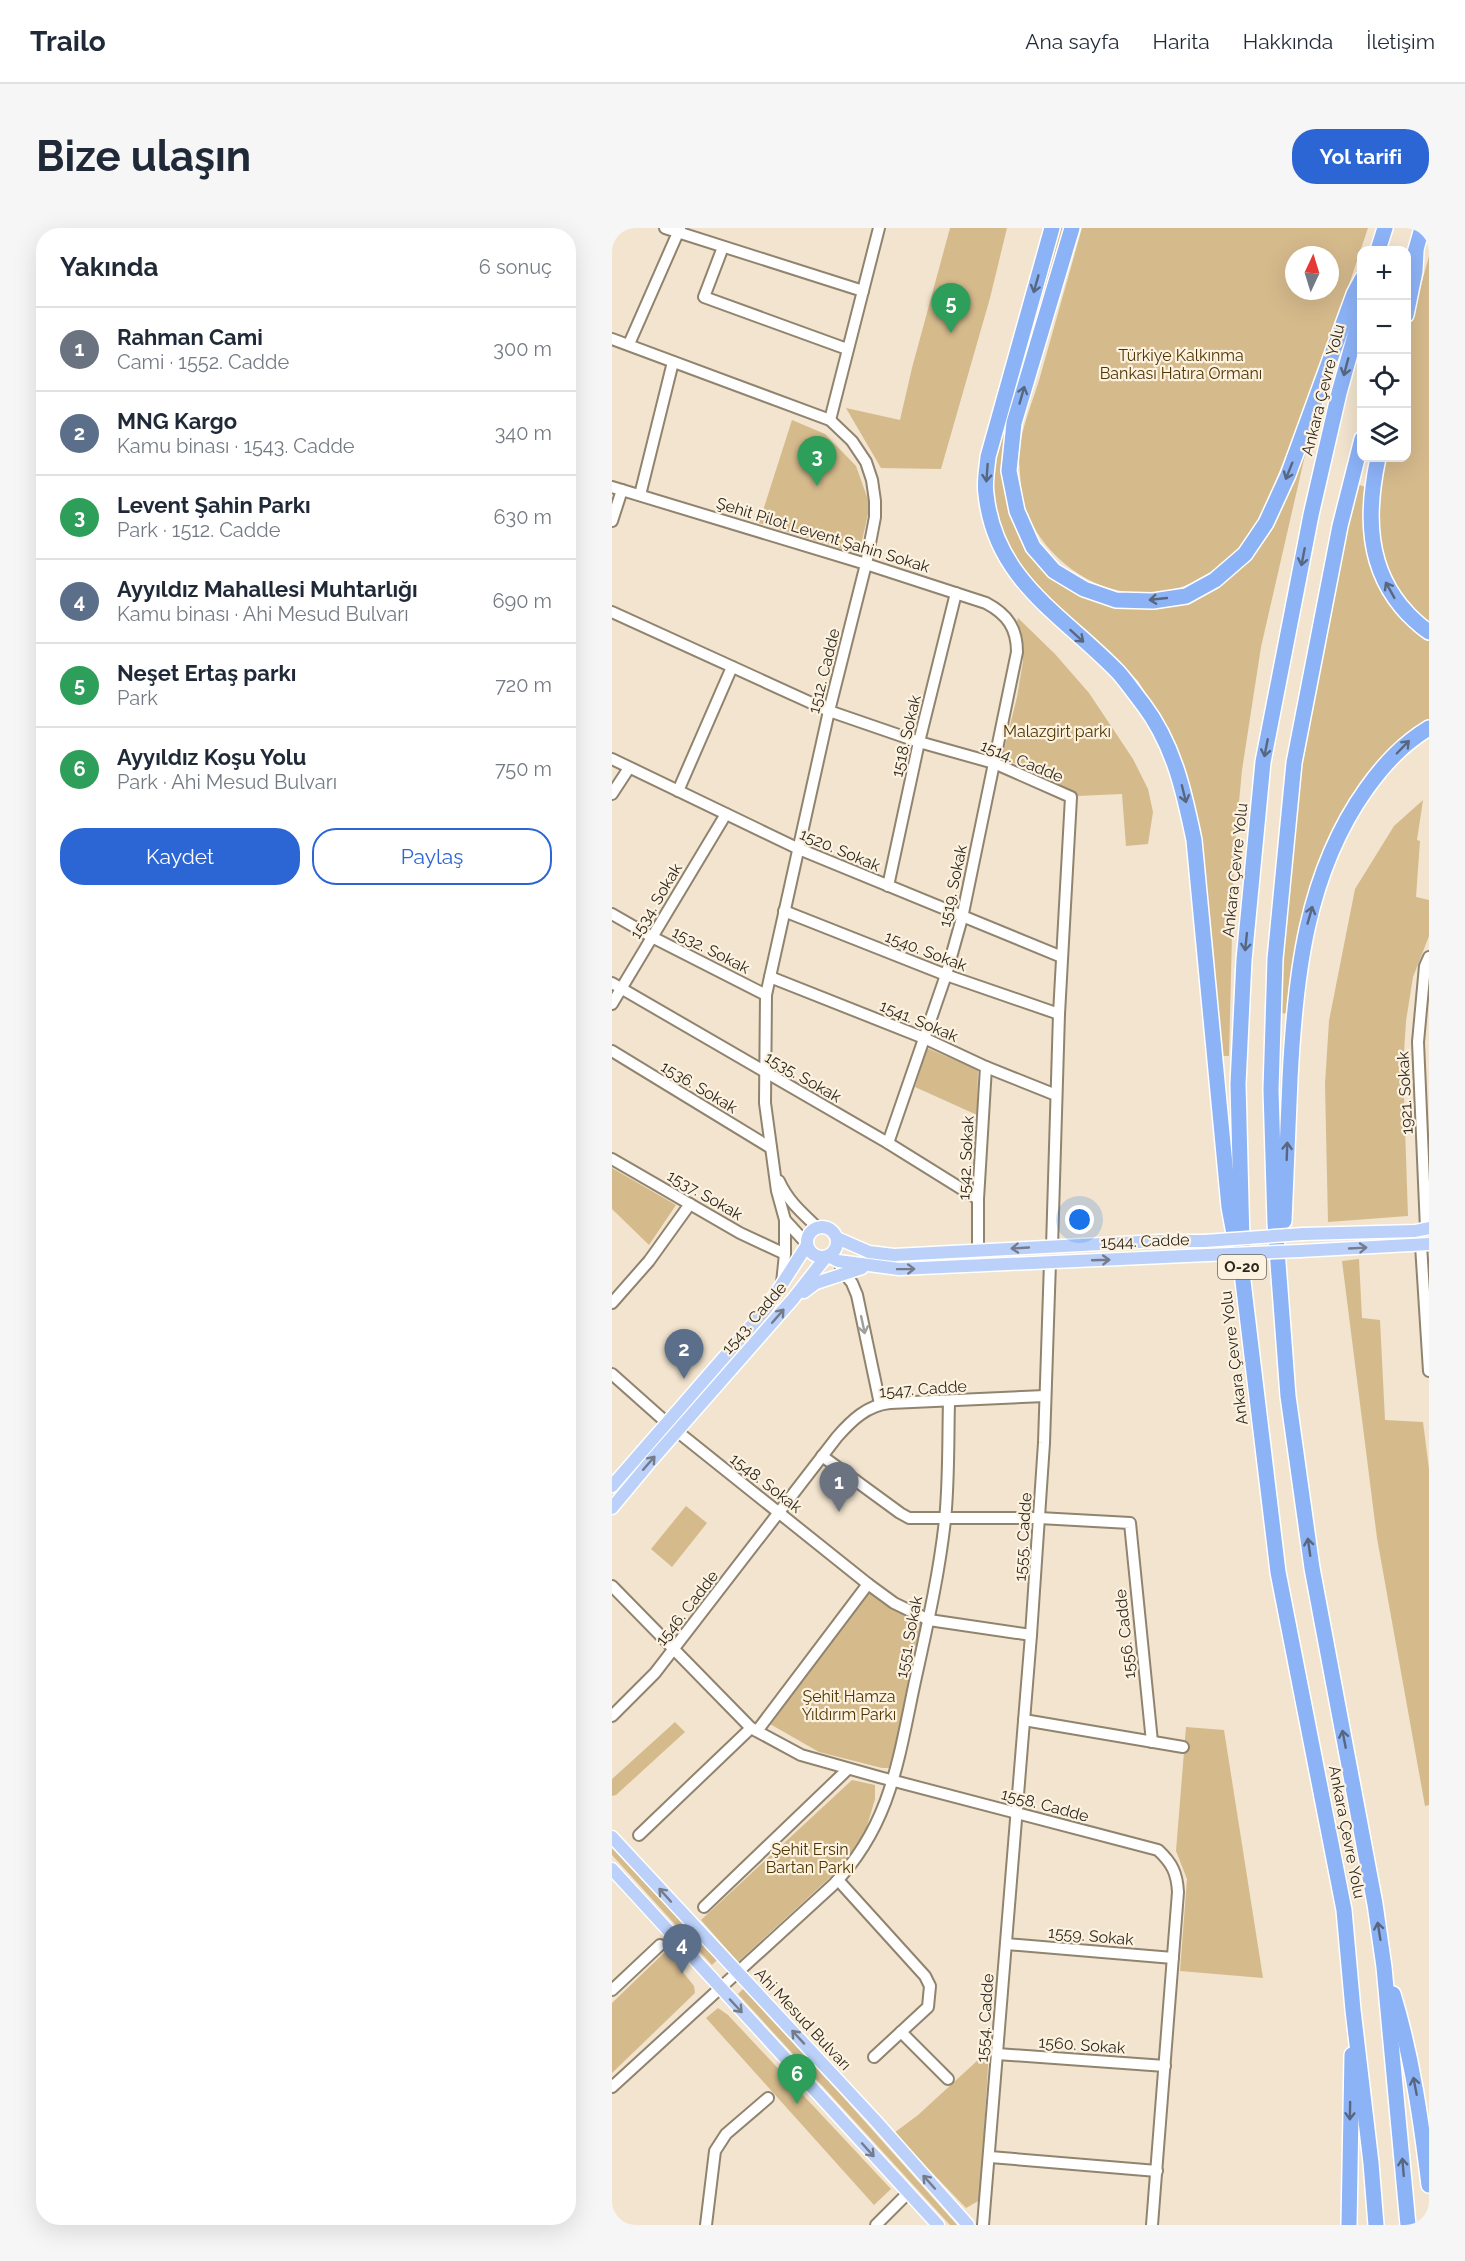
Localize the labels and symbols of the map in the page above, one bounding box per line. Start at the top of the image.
north arrow [1285,246,1339,300]
one-way arrow [1030,274,1041,293]
pin: 5 [932,284,970,333]
street label: Ankara Çevre Yolu [1297,322,1349,458]
park label: Türkiye Kalkınma Bankası Hatıra Ormanı [1100,346,1262,383]
one-way arrow [1340,357,1352,376]
one-way arrow [1017,386,1028,405]
pin: 3 [798,436,836,486]
one-way arrow [981,462,992,482]
one-way arrow [1283,462,1294,480]
street label: Şehit Pilot Levent Şahin Sokak [714,493,932,577]
one-way arrow [1297,547,1308,566]
one-way arrow [1384,581,1395,599]
one-way arrow [1148,594,1168,605]
street label: 1512. Cadde [804,627,844,715]
one-way arrow [1069,629,1084,643]
street label: 1518. Sokak [887,692,925,779]
park label: Malazgirt parkı [1003,722,1111,741]
street label: 1514. Cadde [978,736,1066,786]
one-way arrow [1260,738,1271,758]
one-way arrow [1396,740,1410,755]
one-way arrow [1179,784,1191,803]
street label: Ankara Çevre Yolu [1218,802,1252,938]
street label: 1520. Sokak [797,825,884,876]
street label: 1519. Sokak [935,843,971,929]
street label: 1534. Sokak [626,859,686,942]
one-way arrow [1305,906,1316,925]
street label: 1532. Sokak [669,922,753,978]
street label: 1540. Sokak [882,927,970,975]
one-way arrow [1240,932,1251,952]
street label: 1541. Sokak [877,996,961,1046]
street label: 1535. Sokak [762,1048,845,1107]
street label: 1921. Sokak [1393,1050,1417,1135]
street label: 1536. Sokak [657,1057,741,1117]
street label: 1542. Sokak [954,1115,978,1201]
one-way arrow [1281,1141,1292,1161]
street label: 1537. Sokak [664,1166,746,1224]
your location [1065,1205,1094,1234]
street label: 1544. Cadde [1100,1230,1190,1252]
one-way arrow [1348,1242,1368,1253]
one-way arrow [1011,1243,1031,1254]
one-way arrow [1090,1254,1110,1265]
road number: O-20 [1218,1255,1266,1279]
one-way arrow [895,1263,915,1275]
street label: 1543. Cadde [718,1278,790,1358]
street label: Ankara Çevre Yolu [1216,1290,1252,1426]
one-way arrow [771,1309,785,1324]
one-way arrow [858,1314,869,1334]
pin: 2 [664,1330,704,1379]
street label: 1547. Cadde [879,1376,967,1402]
street label: 1548. Sokak [726,1449,806,1517]
one-way arrow [642,1456,656,1471]
pin: 1 [820,1462,858,1512]
street label: 1555. Cadde [1010,1492,1036,1582]
one-way arrow [1304,1538,1315,1558]
street label: 1546. Cadde [652,1567,722,1649]
street label: 1556. Cadde [1111,1588,1139,1680]
street label: 1551. Sokak [892,1594,926,1680]
park label: Şehit Hamza Yıldırım Parkı [802,1687,896,1724]
one-way arrow [1338,1730,1349,1749]
street label: Ankara Çevre Yolu [1325,1764,1369,1900]
street label: 1558. Cadde [999,1784,1091,1826]
park label: Şehit Ersin Bartan Parkı [766,1840,854,1877]
one-way arrow [658,1888,672,1903]
one-way arrow [1373,1922,1384,1941]
street label: 1559. Sokak [1048,1923,1135,1949]
pin: 4 [662,1924,702,1974]
street label: Ahi Mesud Bulvarı [751,1964,855,2074]
street label: 1554. Cadde [972,1973,998,2063]
one-way arrow [729,1998,743,2013]
one-way arrow [791,2030,805,2045]
street label: 1560. Sokak [1038,2032,1127,2058]
pin: 6 [778,2054,816,2104]
one-way arrow [1409,2076,1420,2096]
one-way arrow [1345,2100,1356,2120]
one-way arrow [861,2142,875,2157]
one-way arrow [1397,2157,1408,2177]
one-way arrow [922,2175,936,2190]

